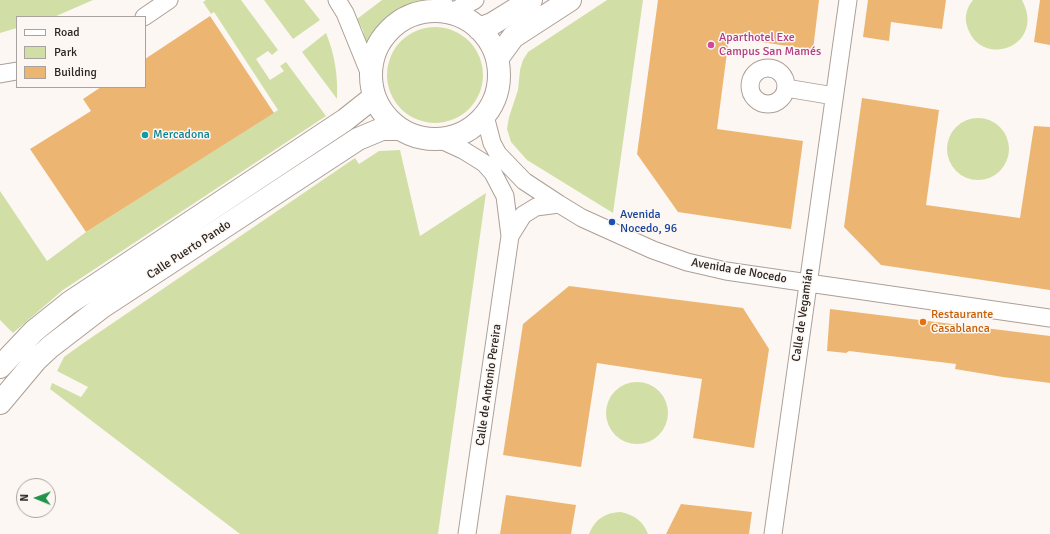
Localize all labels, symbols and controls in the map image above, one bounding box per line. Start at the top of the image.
legend [16,16,146,88]
text: Road [54,25,80,40]
place label: Aparthotel Exe Campus San Mamés [719,31,821,59]
marker: Aparthotel Exe Campus San Mamés [706,40,716,50]
text: Park [54,45,77,60]
text: Building [54,65,97,80]
place label: Mercadona [153,128,210,142]
marker: Mercadona [140,130,150,140]
place label: Avenida Nocedo, 96 [620,208,677,236]
street label: Calle Puerto Pando [144,217,234,283]
marker: Avenida Nocedo, 96 [607,217,617,227]
street label: Avenida de Nocedo [690,255,788,287]
street label: Calle de Vegamián [789,268,817,362]
place label: Restaurante Casablanca [931,308,993,336]
marker: Restaurante Casablanca [918,317,928,327]
street label: Calle de Antonio Pereira [473,323,505,447]
north arrow [16,478,56,518]
text: N [18,494,31,502]

